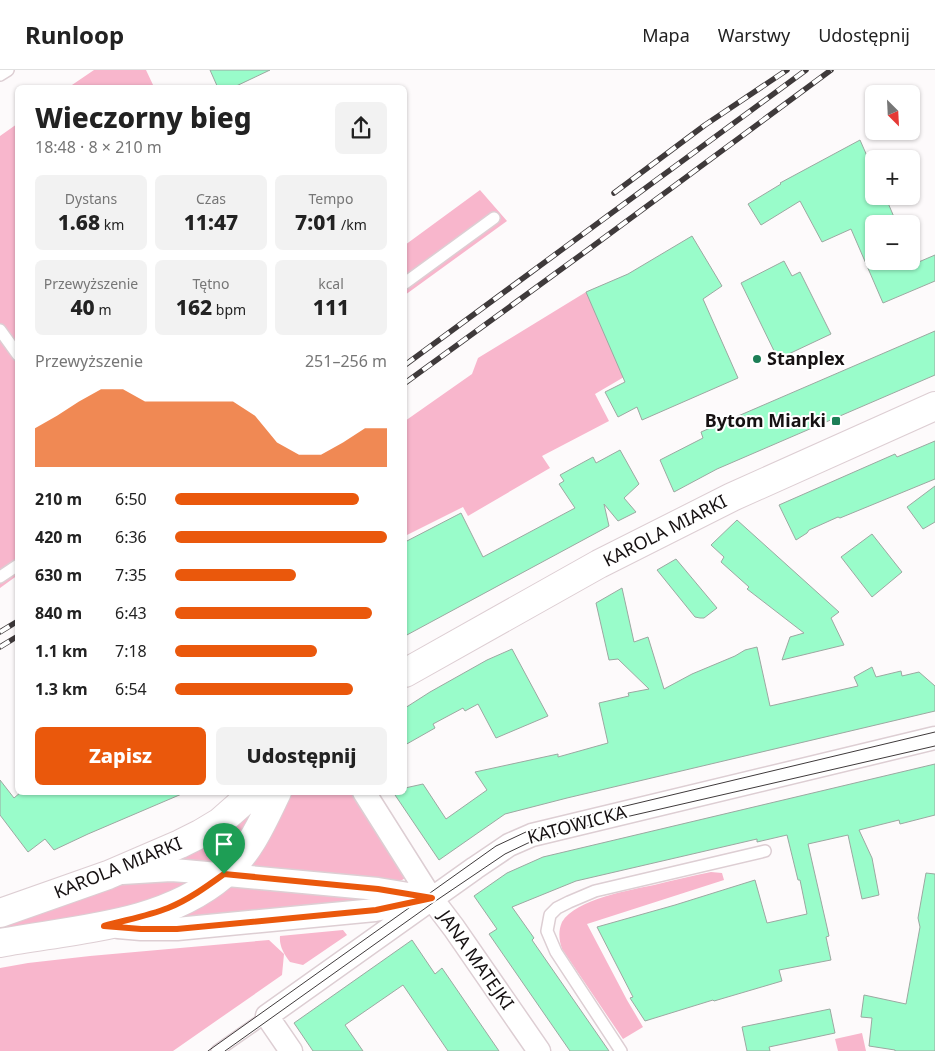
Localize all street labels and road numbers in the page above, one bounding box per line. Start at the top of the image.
street label: KAROLA MIARKI [599,489,731,572]
street label: KATOWICKA [524,799,629,849]
street label: KAROLA MIARKI [50,830,185,904]
street label: JANA MATEJKI [433,903,520,1014]

